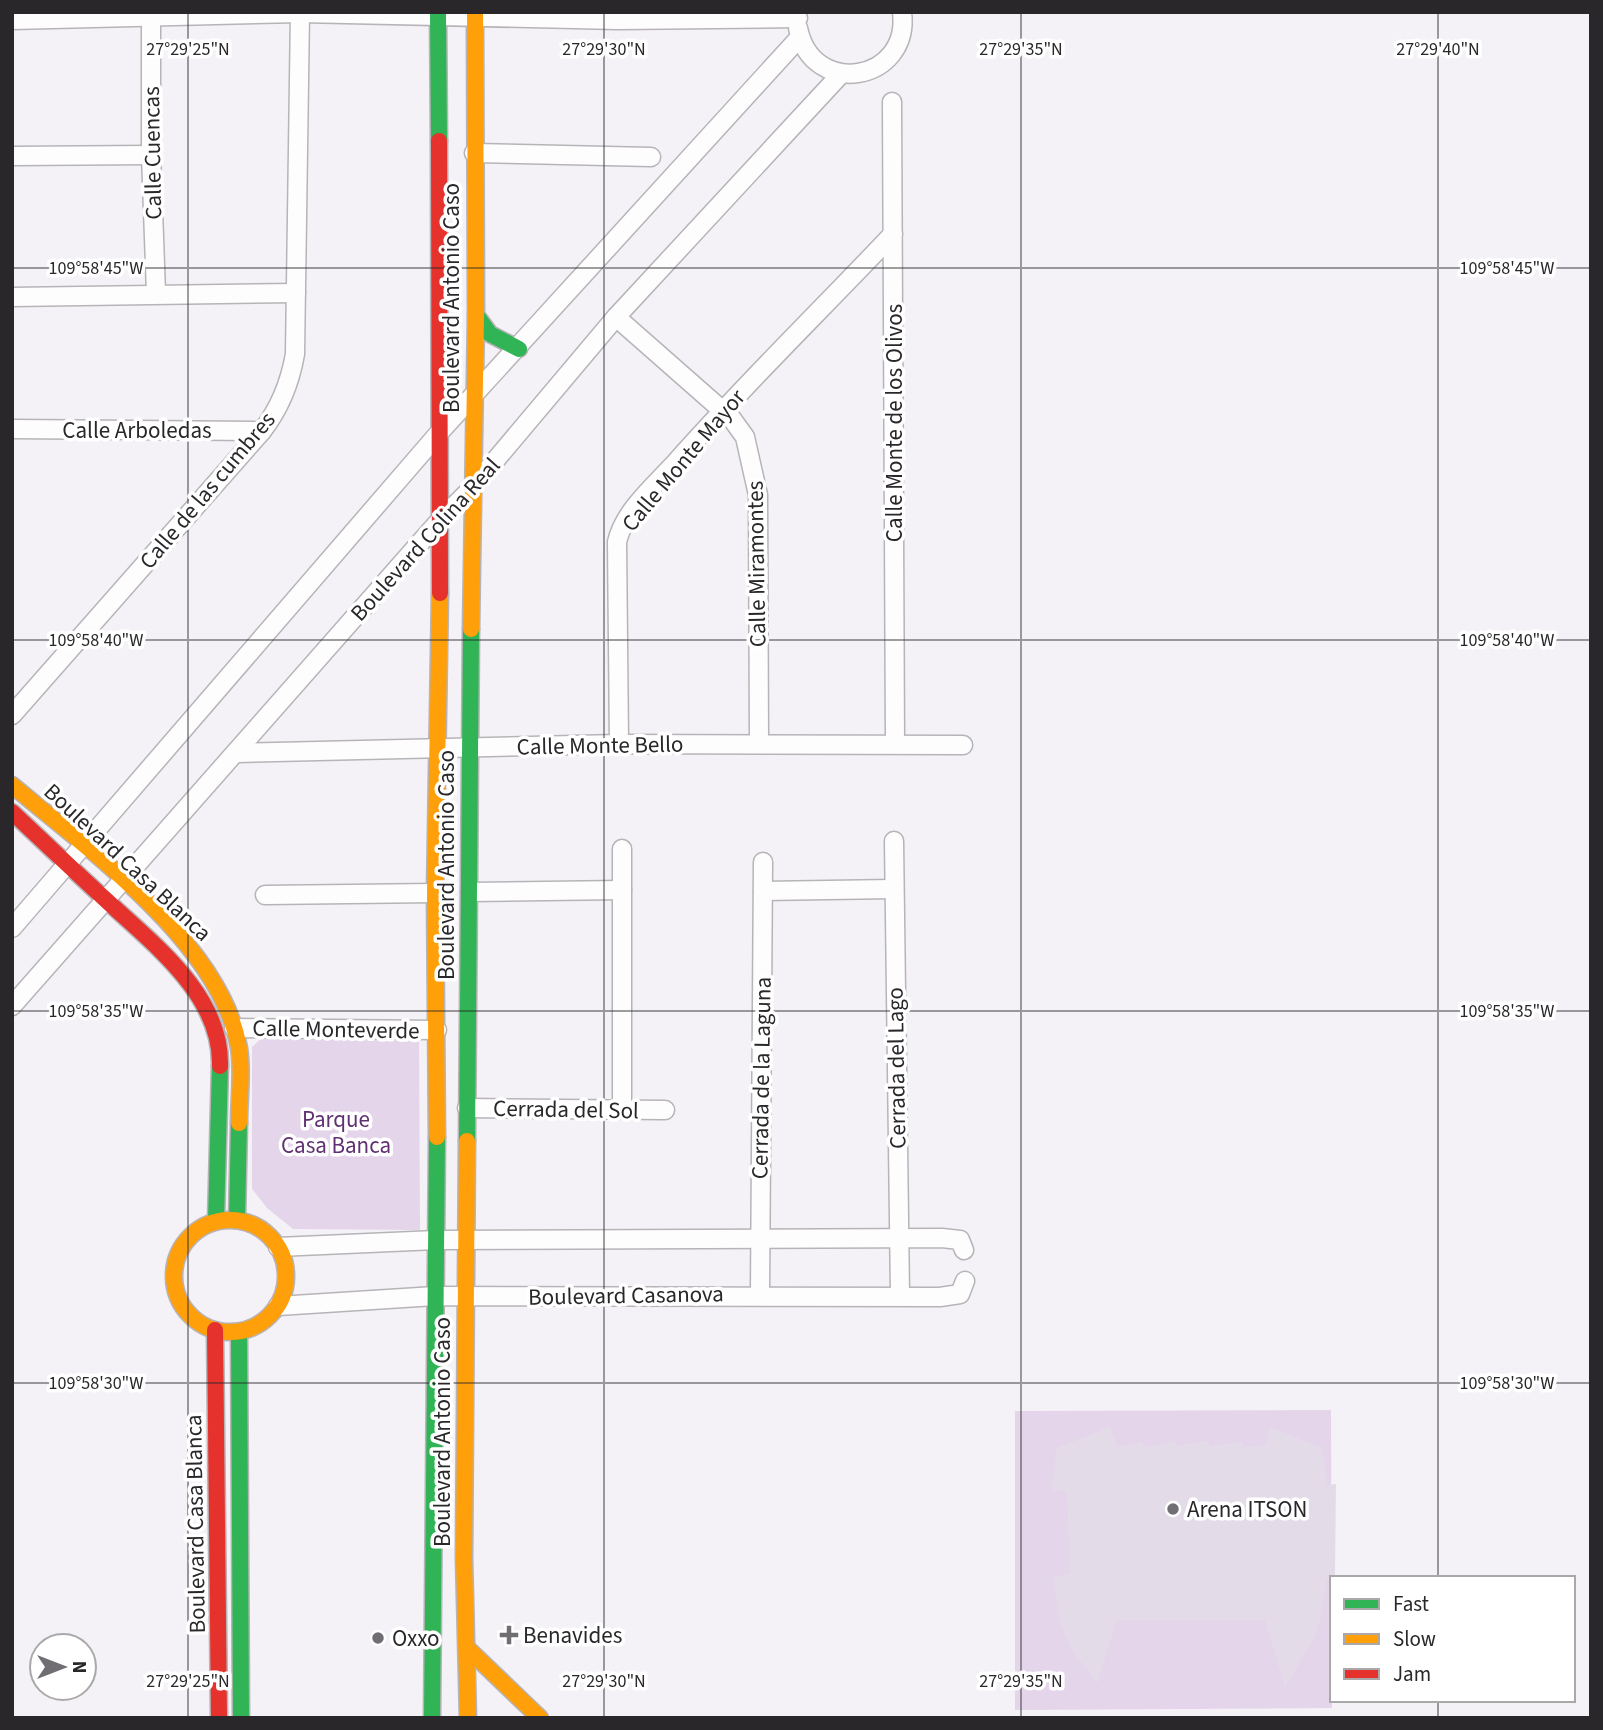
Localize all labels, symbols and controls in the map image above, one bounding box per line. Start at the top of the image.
text: 27°29'25"N [146,37,230,62]
text: 27°29'30"N [562,37,646,62]
text: 27°29'35"N [979,37,1063,62]
text: 27°29'40"N [1396,37,1480,62]
street label: Calle Cuencas [135,86,170,220]
street label: Boulevard Antonio Caso [435,183,468,413]
text: 109°58'45"W [49,256,143,281]
text: 109°58'45"W [1460,256,1554,281]
street label: Calle Monte de los Olivos [878,304,911,542]
street label: Calle Monte Mayor [614,381,754,539]
street label: Calle de las cumbres [132,404,283,576]
street label: Calle Arboledas [62,414,212,447]
street label: Boulevard Colina Real [343,450,508,628]
street label: Calle Miramontes [739,480,774,648]
text: 109°58'40"W [49,628,143,653]
text: 109°58'40"W [1460,628,1554,653]
street label: Calle Monte Bello [516,728,684,763]
street label: Boulevard Antonio Caso [430,750,463,980]
street label: Boulevard Casa Blanca [36,776,219,949]
street label: Cerrada de la Laguna [743,977,780,1179]
street label: Cerrada del Lago [879,987,914,1149]
text: 109°58'35"W [49,999,143,1024]
text: 109°58'35"W [1460,999,1554,1024]
street label: Calle Monteverde [252,1012,420,1047]
street label: Cerrada del Sol [493,1092,639,1127]
park label: Parque Casa Banca [281,1103,391,1162]
street label: Boulevard Casanova [528,1277,724,1314]
street label: Boulevard Antonio Caso [426,1317,459,1547]
text: 109°58'30"W [49,1371,143,1396]
text: 109°58'30"W [1460,1371,1554,1396]
street label: Boulevard Casa Blanca [177,1414,214,1634]
place label: Arena ITSON [1187,1493,1307,1526]
marker: Arena ITSON [1165,1501,1181,1517]
legend [1330,1576,1575,1702]
text: Fast [1393,1589,1429,1619]
place label: Benavides [523,1619,622,1652]
place label: Oxxo [392,1622,440,1655]
text: Slow [1393,1624,1436,1654]
marker: Benavides [501,1627,517,1643]
marker: Oxxo [370,1630,386,1646]
north arrow [28,1632,98,1702]
text: Jam [1393,1659,1431,1689]
text: N [65,1661,92,1673]
text: 27°29'25"N [146,1669,230,1694]
text: 27°29'30"N [562,1669,646,1694]
text: 27°29'35"N [979,1669,1063,1694]

